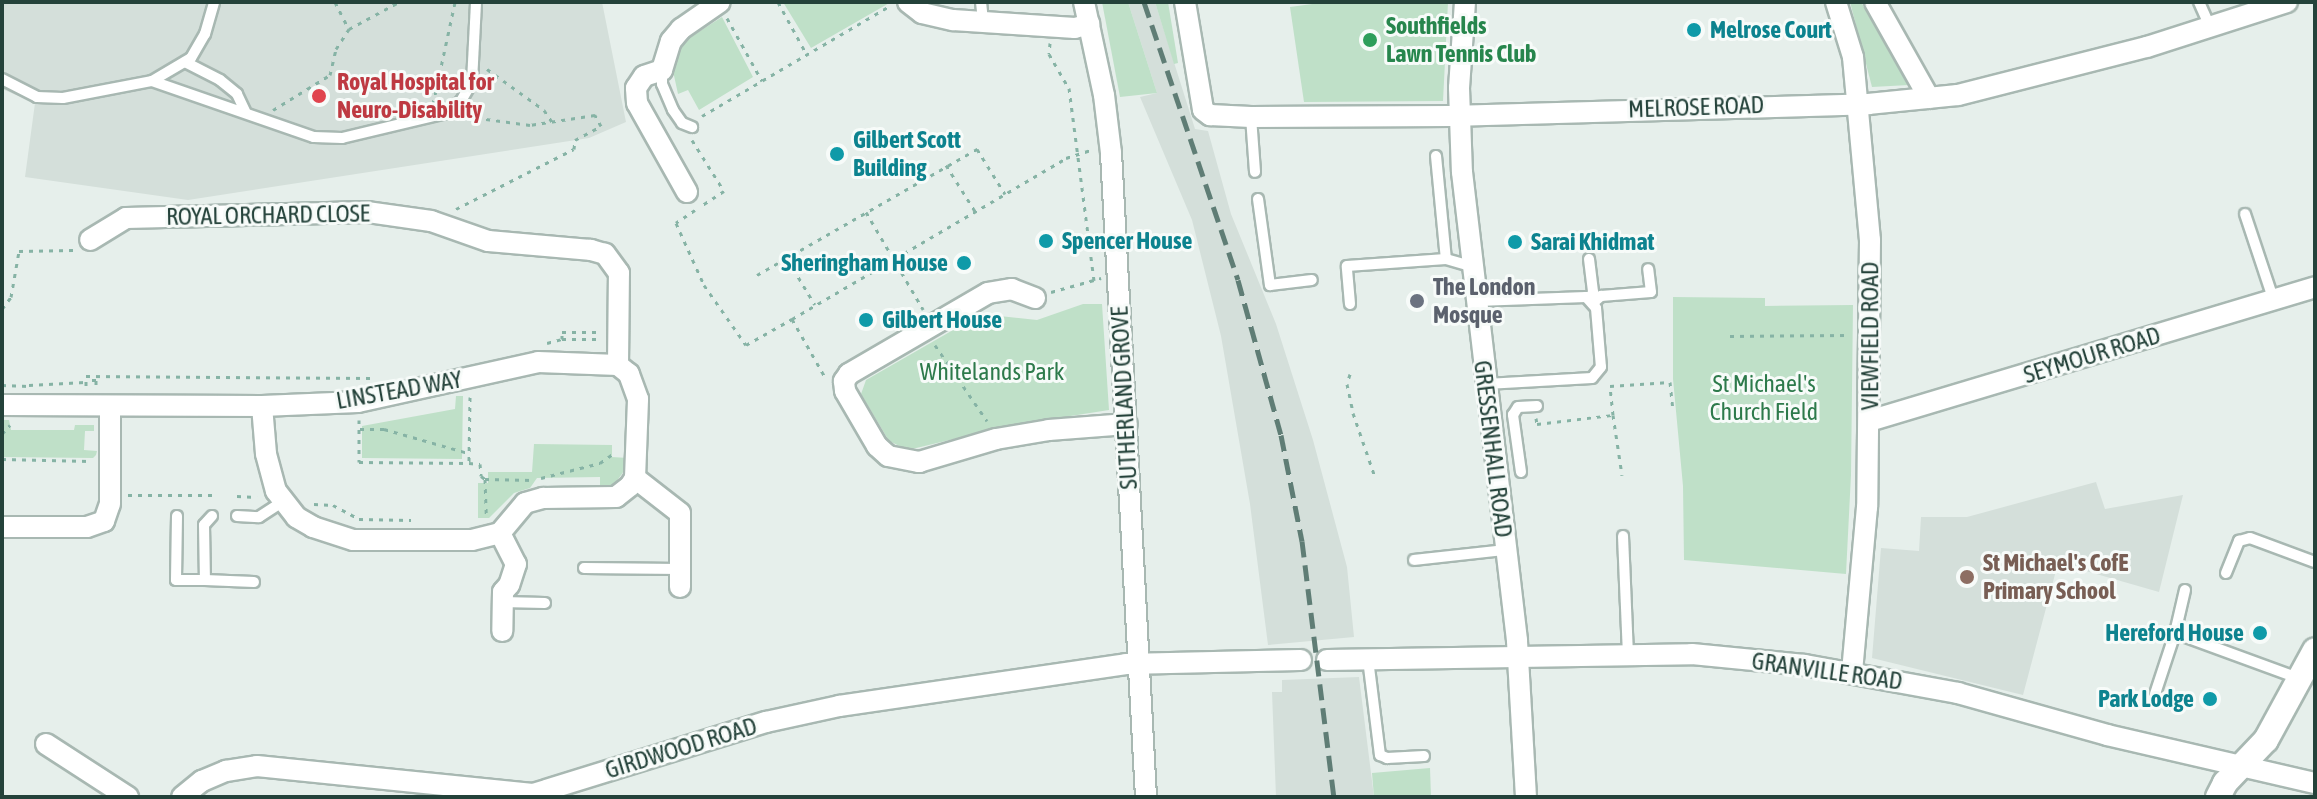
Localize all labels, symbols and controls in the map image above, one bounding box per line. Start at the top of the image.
place label: Southfields Lawn Tennis Club [1386,12,1536,68]
place label: Melrose Court [1710,16,1832,44]
marker: Melrose Court [1685,21,1703,39]
marker: Southfields Lawn Tennis Club [1361,31,1379,49]
place label: Royal Hospital for Neuro-Disability [337,68,494,124]
marker: Royal Hospital for Neuro-Disability [308,85,330,107]
street label: MELROSE ROAD [1628,90,1764,124]
place label: Gilbert Scott Building [853,126,961,182]
marker: Gilbert Scott Building [828,145,846,163]
street label: ROYAL ORCHARD CLOSE [166,199,370,231]
place label: Spencer House [1062,227,1192,255]
place label: Sarai Khidmat [1531,228,1654,256]
marker: Spencer House [1037,232,1055,250]
marker: Sarai Khidmat [1506,233,1524,251]
place label: Sheringham House [781,249,948,277]
marker: Sheringham House [955,254,973,272]
street label: VIEWFIELD ROAD [1856,262,1884,410]
place label: The London Mosque [1433,273,1535,329]
marker: The London Mosque [1408,292,1426,310]
place label: Gilbert House [882,306,1002,334]
street label: SUTHERLAND GROVE [1105,306,1143,490]
marker: Gilbert House [857,311,875,329]
street label: SEYMOUR ROAD [2020,321,2164,389]
park label: Whitelands Park [920,358,1064,386]
street label: GRESSENHALL ROAD [1468,359,1518,539]
street label: LINSTEAD WAY [334,365,464,415]
park label: St Michael's Church Field [1710,370,1818,426]
place label: St Michael's CofE Primary School [1983,549,2128,605]
marker: St Michael's CofE Primary School [1958,568,1976,586]
place label: Hereford House [2105,619,2244,647]
marker: Hereford House [2251,624,2269,642]
street label: GRANVILLE ROAD [1750,646,1904,696]
place label: Park Lodge [2098,685,2194,713]
marker: Park Lodge [2201,690,2219,708]
street label: GIRDWOOD ROAD [602,711,760,785]

